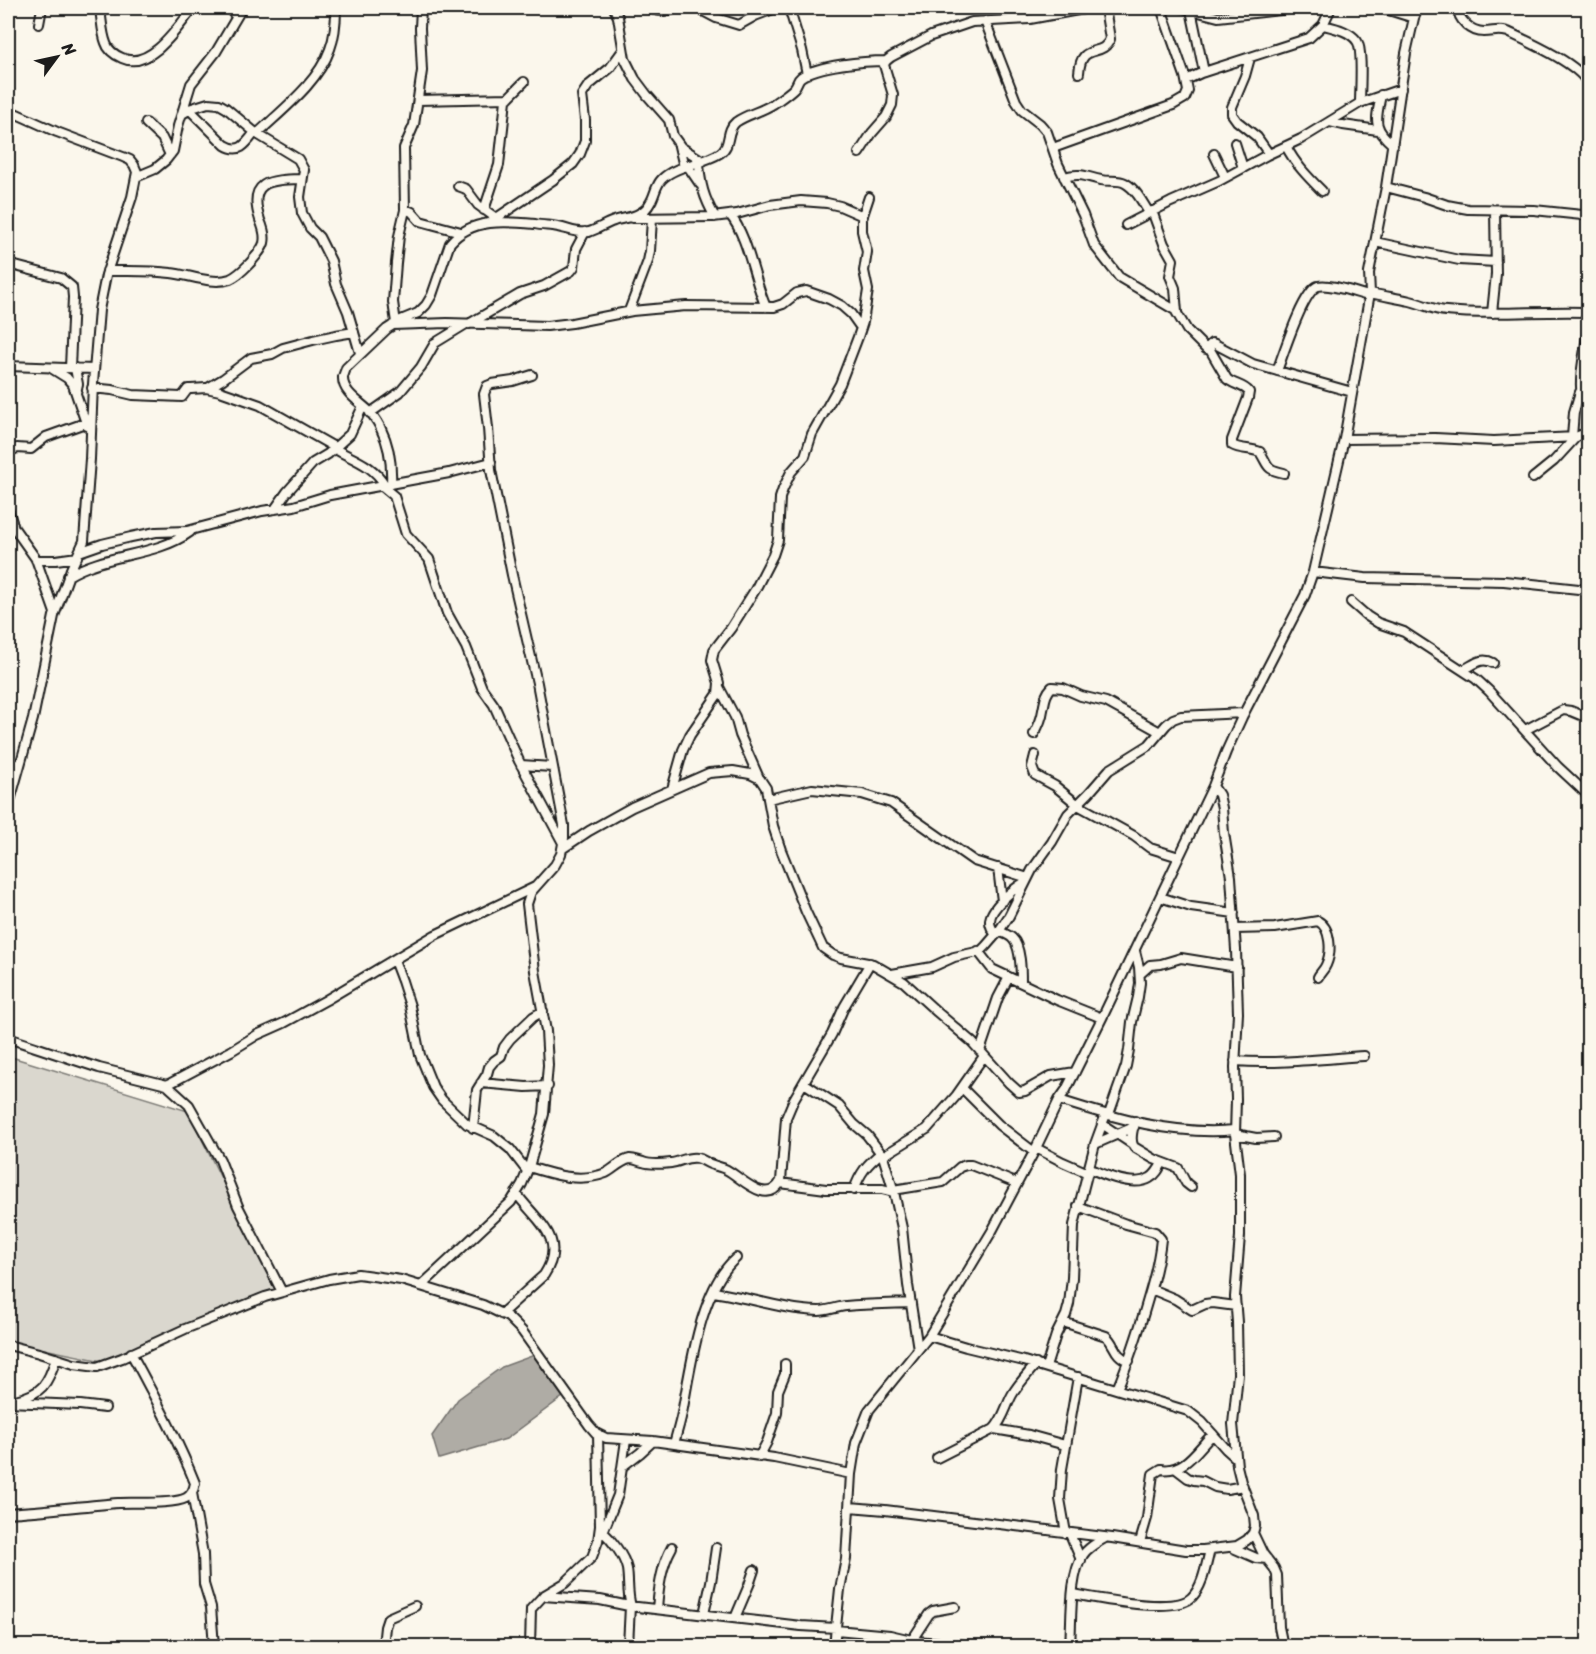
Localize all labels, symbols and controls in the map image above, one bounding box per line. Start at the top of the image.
north arrow [27,27,87,87]
text: N [53,36,85,62]

